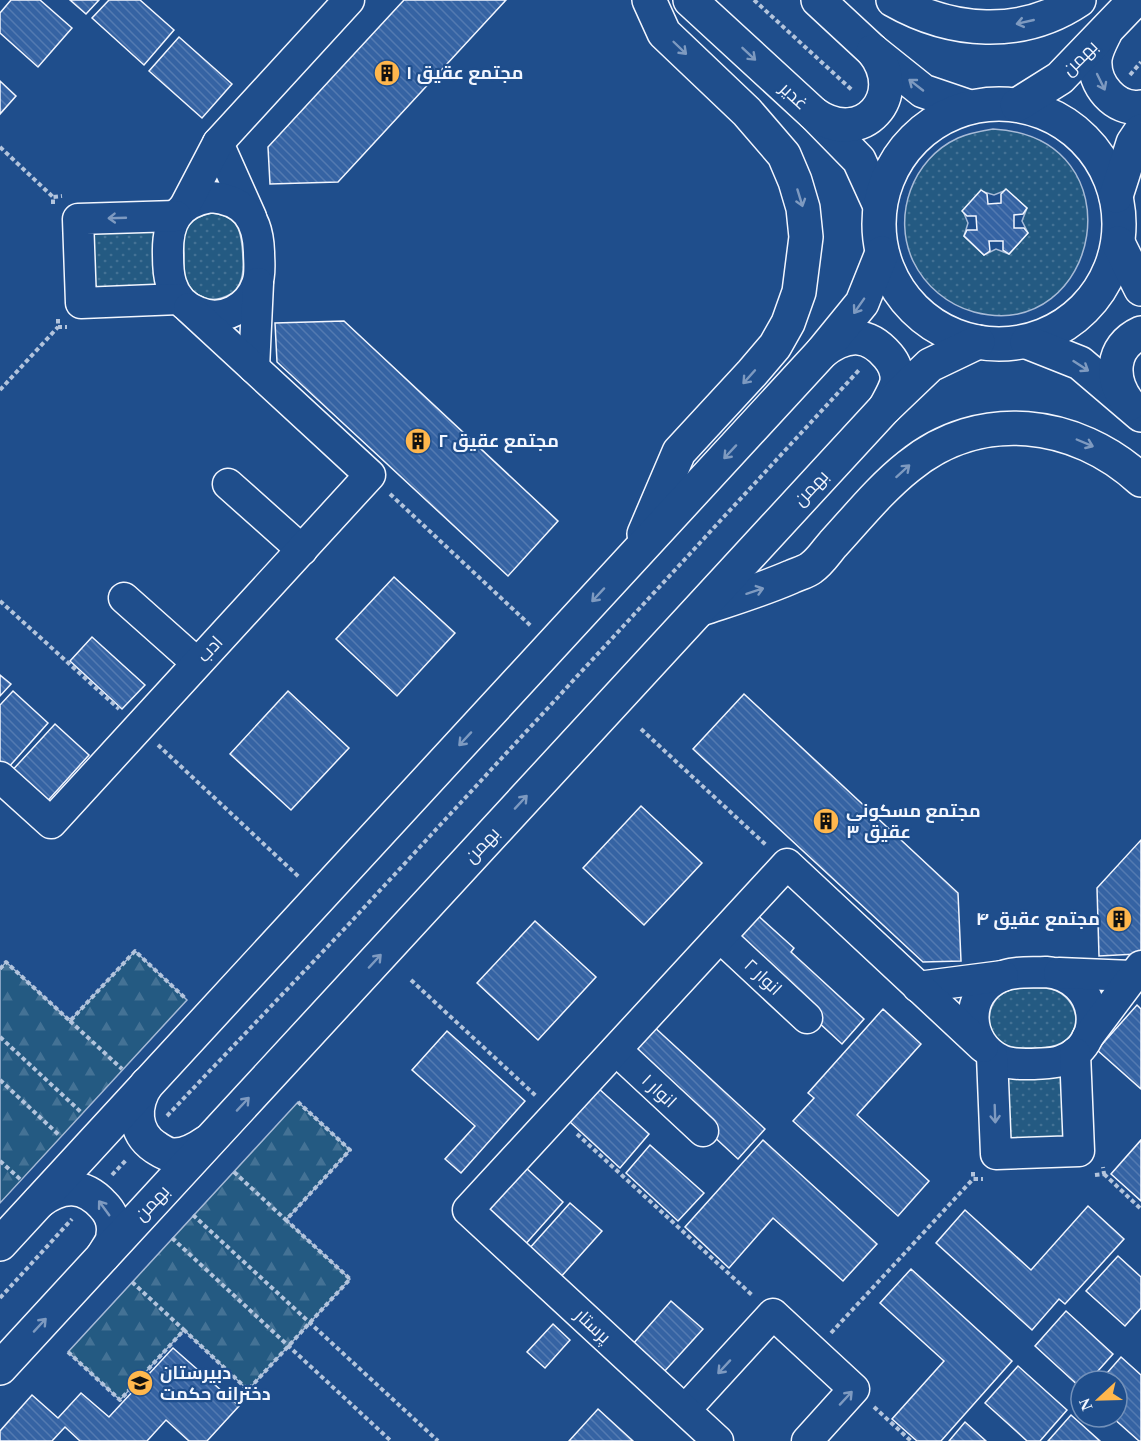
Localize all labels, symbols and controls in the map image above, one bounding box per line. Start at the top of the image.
one-way arrow [1016,17,1035,29]
street label: بهمن [1058,36,1102,80]
one-way arrow [673,41,688,55]
one-way arrow [741,47,756,61]
building icon: مجتمع عقیق ۱ [372,58,402,88]
place label: مجتمع عقیق ۱ [406,63,523,85]
one-way arrow [1096,72,1107,90]
street label: غدیر [775,78,812,114]
one-way arrow [909,79,925,92]
one-way arrow [795,188,806,207]
one-way arrow [108,212,128,223]
one-way arrow [852,297,864,314]
one-way arrow [1072,360,1088,372]
one-way arrow [742,369,756,384]
building icon: مجتمع عقیق ۲ [403,426,433,456]
place label: مجتمع عقیق ۲ [438,431,559,453]
one-way arrow [1076,438,1094,449]
one-way arrow [723,444,737,459]
one-way arrow [895,464,910,478]
street label: بهمن [790,466,833,511]
one-way arrow [745,585,764,596]
one-way arrow [590,588,605,603]
street label: ادب [193,632,227,666]
one-way arrow [458,731,472,746]
one-way arrow [514,795,528,810]
place label: مجتمع مسکونی عقیق ۳ [846,801,981,843]
building icon: مجتمع مسکونی عقیق ۳ [811,806,841,836]
street label: بهمن [461,823,504,868]
building icon: مجتمع عقیق ۴ [1104,904,1134,934]
place label: مجتمع عقیق ۴ [976,909,1100,931]
one-way arrow [368,954,382,969]
street label: انوار ۲ [740,955,786,1000]
street label: انوار ۱ [637,1070,680,1113]
one-way arrow [236,1097,250,1112]
one-way arrow [989,1104,1000,1124]
street label: بهمن [131,1181,174,1226]
one-way arrow [98,1200,110,1216]
street label: پرستار [569,1304,615,1349]
one-way arrow [33,1318,47,1333]
one-way arrow [717,1360,731,1375]
place label: دبیرستان دخترانه حکمت [160,1363,271,1405]
school or university icon: دبیرستان دخترانه حکمت [125,1368,155,1398]
north arrow [1069,1369,1129,1429]
one-way arrow [839,1391,853,1406]
text: N [1075,1395,1096,1413]

